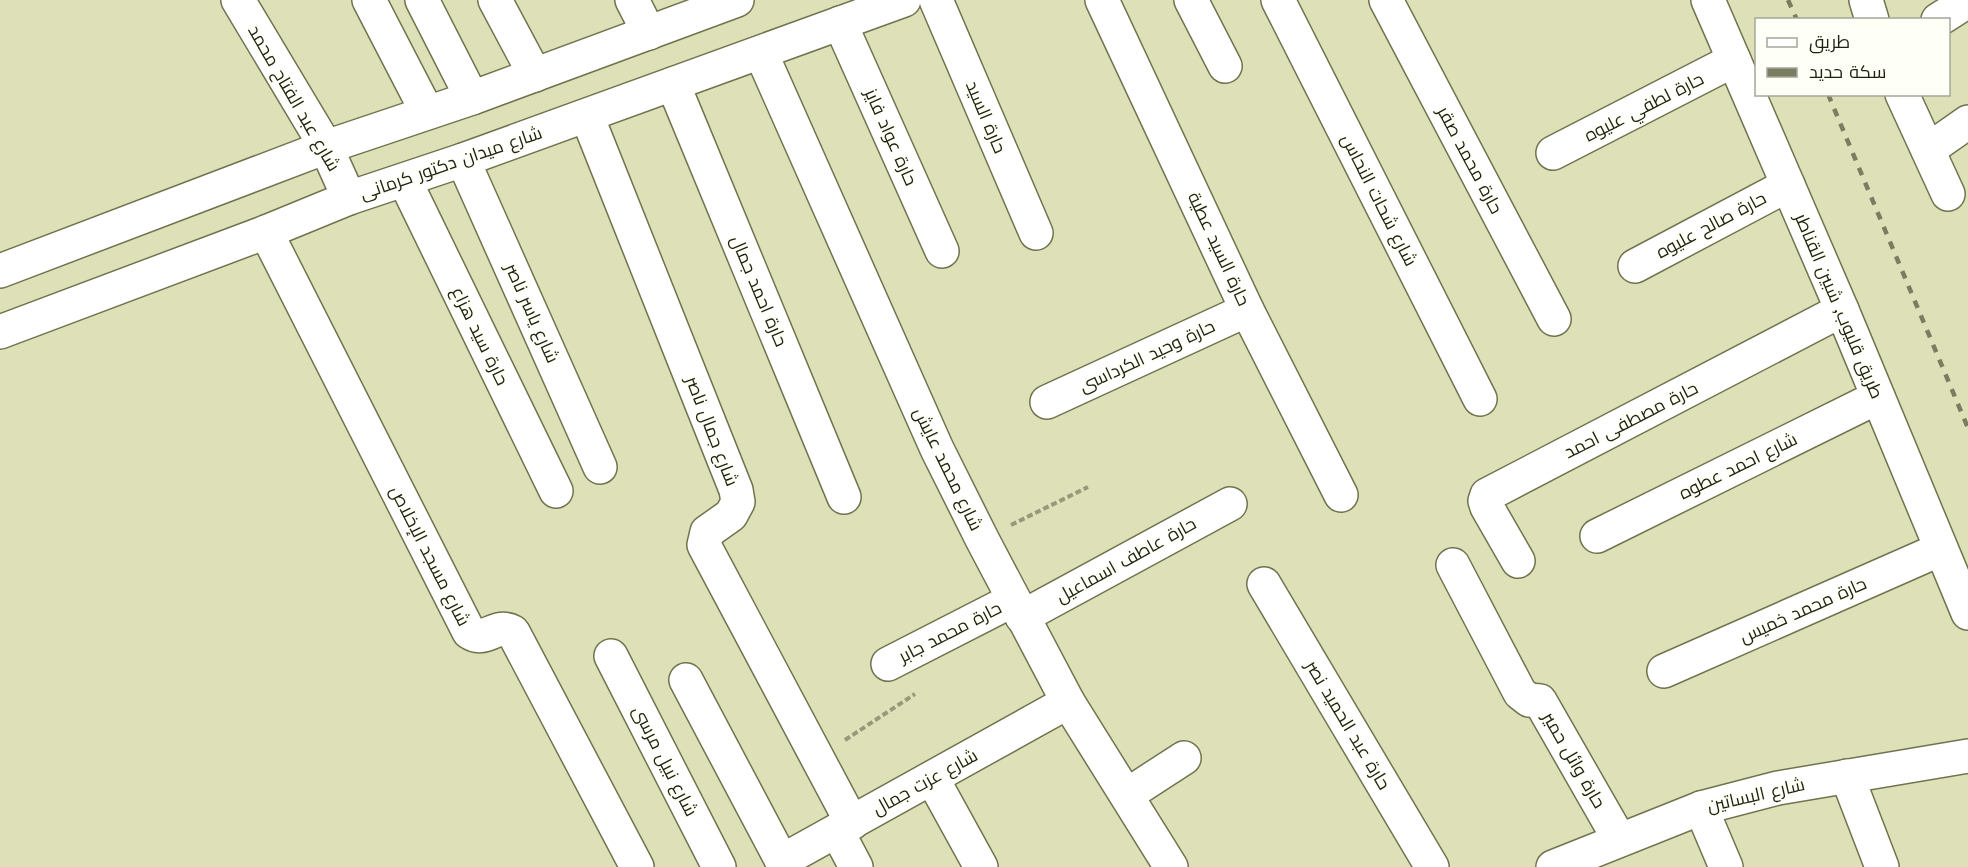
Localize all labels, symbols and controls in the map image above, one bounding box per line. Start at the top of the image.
legend [1755,18,1950,96]
street label: شارع عبد الفتاح محمد [242,21,345,176]
text: طريق [1809,31,1850,54]
text: سكة حديد [1809,61,1886,82]
street label: حارة لطفي عليوه [1581,67,1709,149]
street label: حارة السيد [961,77,1011,157]
street label: حارة عواد فايز [859,84,922,189]
street label: حارة محمد صقر [1432,102,1508,218]
street label: شارع ميدان دكتور كرمانى [357,121,545,205]
street label: شارع شحات النحاس [1335,130,1422,270]
street label: حارة صالح عليوه [1652,187,1770,264]
street label: حارة السيد عطية [1183,189,1255,309]
street label: طريق قليوب, شبين القناطر [1789,209,1888,402]
street label: حارة احمد جمال [726,232,792,350]
street label: شارع ياسر ناصر [499,259,564,367]
street label: حارة سيد هزاع [446,283,513,389]
street label: حارة وحيد الكرداسى [1076,315,1218,397]
street label: شارع جمال ناصر [680,372,743,490]
street label: حارة مصطفى احمد [1560,377,1702,463]
street label: شارع محمد عايش [908,404,987,535]
street label: شارع احمد عطوه [1675,428,1801,505]
street label: شارع مسجد الإخلاص [384,482,475,630]
street label: حارة عاطف اسماعيل [1052,512,1200,608]
street label: حارة محمد خميس [1736,572,1870,648]
street label: حارة محمد جابر [894,597,1005,668]
street label: حارة عبد الحميد نصر [1300,655,1395,794]
street label: شارع نبيل مرسى [627,702,702,820]
street label: حارة وائل حمير [1537,707,1610,812]
street label: شارع عزت جمال [869,744,982,821]
street label: شارع البساتين [1705,773,1807,818]

